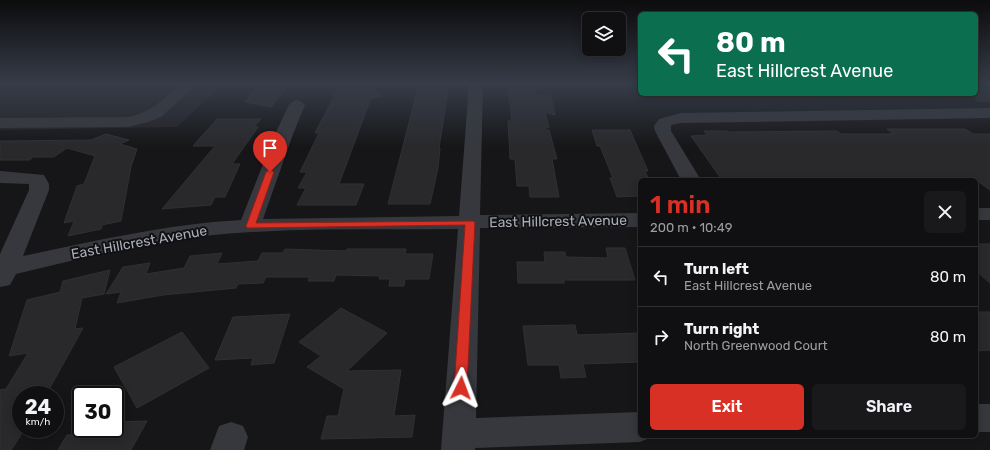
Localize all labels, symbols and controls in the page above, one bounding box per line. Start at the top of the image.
map controls [582,12,626,56]
button: layers [582,12,626,56]
text: 80 m [716,26,786,59]
icon: left [650,28,702,80]
text: East Hillcrest Avenue [716,60,893,82]
pin [253,131,287,172]
icon: arrive [259,137,281,159]
text: 1 min [650,191,710,219]
button: close [924,191,966,233]
street label: East Hillcrest Avenue [489,212,627,231]
text: 200 m · 10:49 [650,220,732,235]
street label: East Hillcrest Avenue [70,222,209,263]
text: Turn left [684,260,749,278]
icon: left [650,266,672,288]
text: 80 m [930,268,966,286]
text: East Hillcrest Avenue [684,278,812,293]
text: Turn right [684,320,759,338]
icon: right [650,326,672,348]
text: 80 m [930,328,966,346]
text: North Greenwood Court [684,338,828,353]
position arrow [440,367,482,409]
button: Exit [650,384,804,430]
button: Share [812,384,966,430]
speed limit sign: 30 [72,386,124,438]
text: 24 [25,395,51,419]
text: km/h [26,416,50,428]

